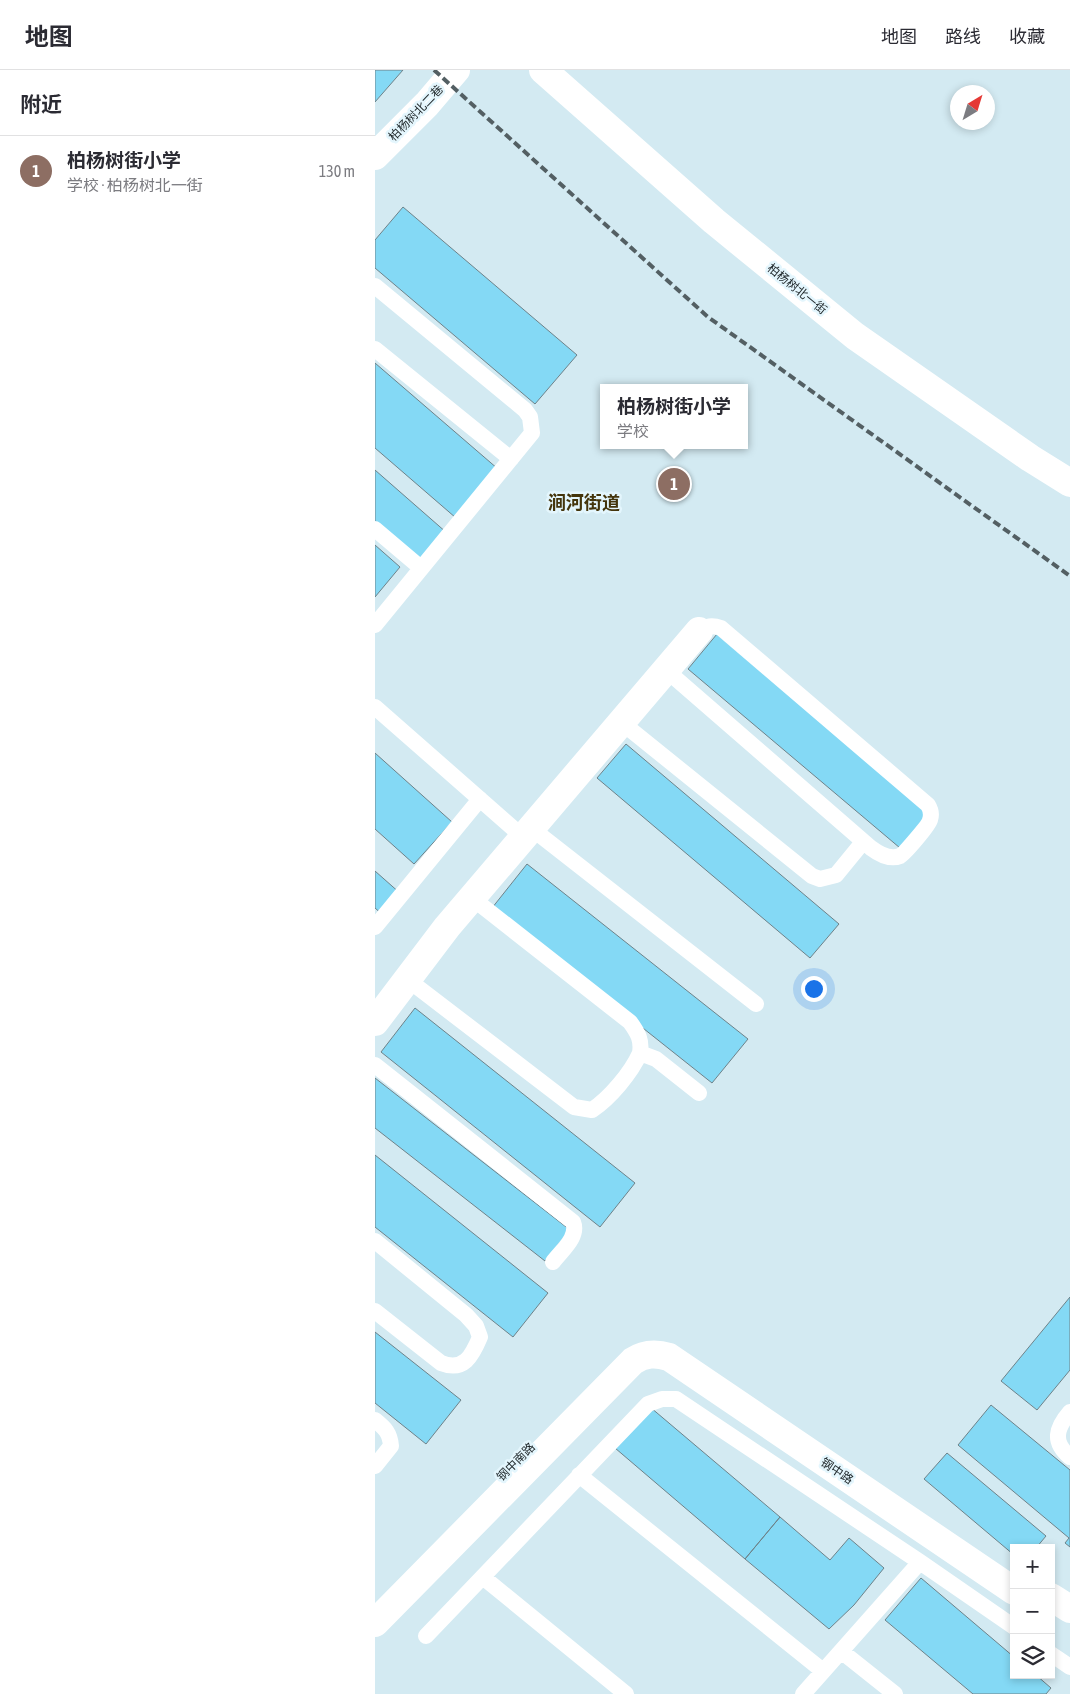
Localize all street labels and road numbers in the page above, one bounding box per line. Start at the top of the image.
street label: 柏杨树北二巷 [386,82,446,144]
street label: 柏杨树北一街 [765,261,829,317]
street label: 钢中南路 [494,1440,538,1484]
street label: 钢中路 [818,1455,856,1487]

